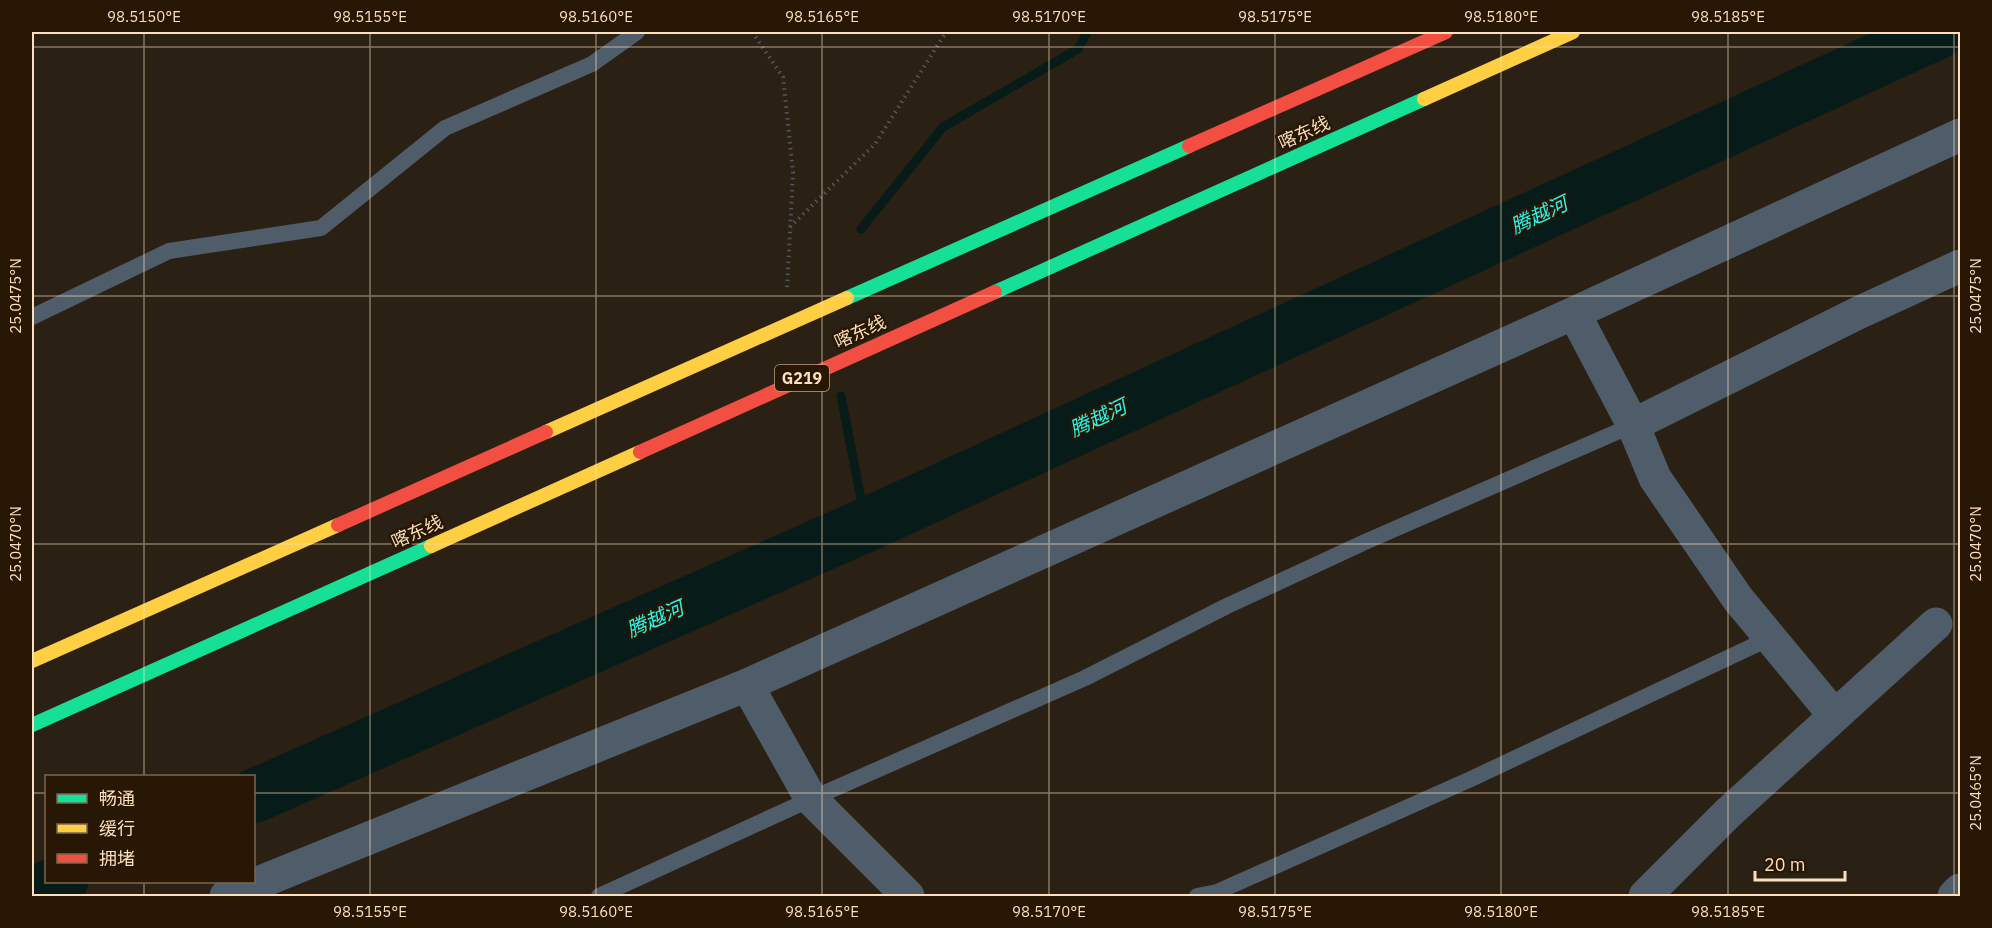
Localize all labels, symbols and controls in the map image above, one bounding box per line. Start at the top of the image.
text: 98.5150°E [107,7,181,26]
text: 98.5155°E [333,7,407,26]
text: 98.5160°E [559,7,633,26]
text: 98.5165°E [785,7,859,26]
text: 98.5170°E [1012,7,1086,26]
text: 98.5175°E [1238,7,1312,26]
text: 98.5180°E [1464,7,1538,26]
text: 98.5185°E [1691,7,1765,26]
street label: 喀东线 [1274,111,1333,154]
water label: 腾越河 [1506,188,1575,239]
text: 25.0475°N [6,258,25,334]
text: 25.0475°N [1966,258,1985,334]
street label: 喀东线 [830,310,889,353]
road number: G219 [775,365,829,391]
water label: 腾越河 [1065,391,1134,442]
text: 25.0470°N [6,506,25,582]
text: 25.0470°N [1966,506,1985,582]
street label: 喀东线 [387,510,446,553]
water label: 腾越河 [622,592,691,643]
text: 25.0465°N [1966,755,1985,831]
legend [45,775,255,883]
text: 畅通 [99,787,135,810]
text: 缓行 [99,817,135,840]
scale bar [1755,844,1845,882]
text: 拥堵 [99,847,135,870]
text: 20 m [1764,853,1806,876]
text: 98.5155°E [333,902,407,921]
text: 98.5160°E [559,902,633,921]
text: 98.5165°E [785,902,859,921]
text: 98.5170°E [1012,902,1086,921]
text: 98.5175°E [1238,902,1312,921]
text: 98.5180°E [1464,902,1538,921]
text: 98.5185°E [1691,902,1765,921]

